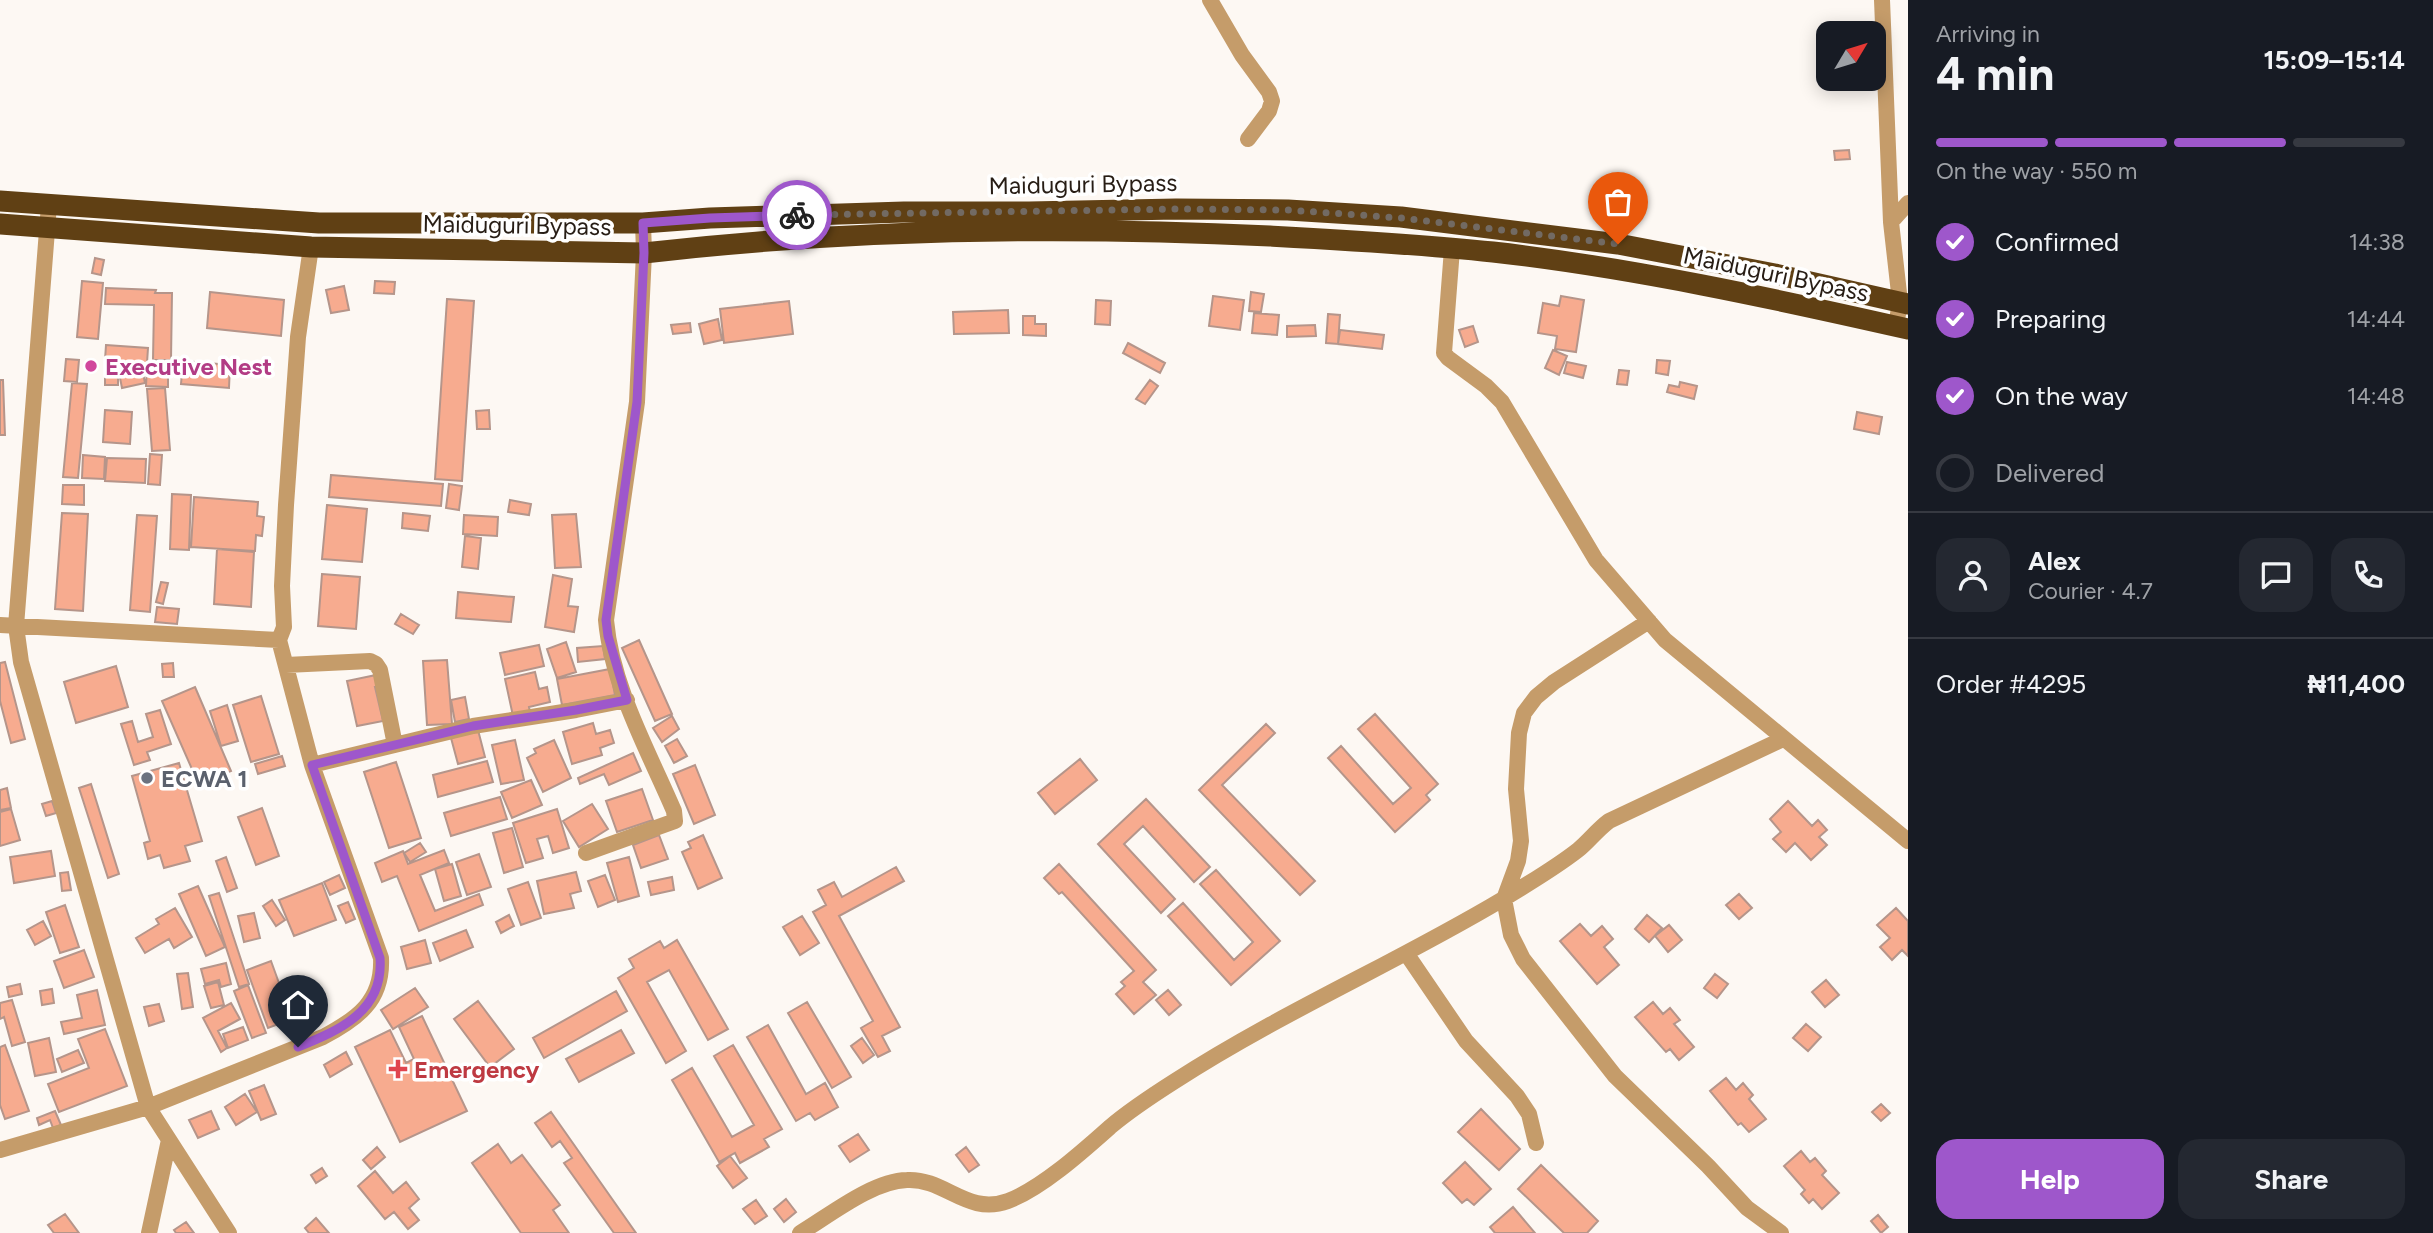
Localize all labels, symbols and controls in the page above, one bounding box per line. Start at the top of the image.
text: Arriving in [1936,20,2040,48]
north arrow [1816,21,1886,91]
map controls [1816,21,1886,91]
text: 15:09–15:14 [2264,44,2405,76]
text: 4 min [1936,46,2054,102]
text: On the way · 550 m [1936,157,2137,185]
street label: Maiduguri Bypass [988,168,1178,200]
pin [1588,172,1648,244]
courier [762,180,832,250]
icon: bag [1599,183,1637,221]
icon: bike [778,196,816,234]
street label: Maiduguri Bypass [422,209,612,241]
icon: check [1936,223,1974,261]
text: Confirmed [1995,226,2119,258]
text: 14:38 [2349,228,2405,256]
street label: Maiduguri Bypass [1681,240,1871,308]
icon: check [1936,300,1974,338]
text: Preparing [1995,303,2106,335]
text: 14:44 [2347,305,2405,333]
place label: Executive Nest [105,352,272,381]
marker: Executive Nest [83,358,99,374]
icon: check [1936,377,1974,415]
text: On the way [1995,380,2128,412]
text: 14:48 [2347,382,2405,410]
text: Delivered [1995,457,2104,489]
button: person [1936,538,2010,612]
button: chat [2239,538,2313,612]
button: phone [2331,538,2405,612]
text: Alex [2028,545,2081,577]
text: Courier · 4.7 [2028,577,2153,605]
text: Order #4295 [1936,668,2086,700]
text: ₦11,400 [2307,668,2405,700]
place label: ECWA 1 [161,764,248,793]
marker: ECWA 1 [139,770,155,786]
pin [268,975,328,1047]
icon: home [279,986,317,1024]
place label: Emergency [414,1055,539,1084]
marker: Emergency [388,1059,408,1079]
button: Help [1936,1139,2164,1219]
button: Share [2178,1139,2405,1219]

